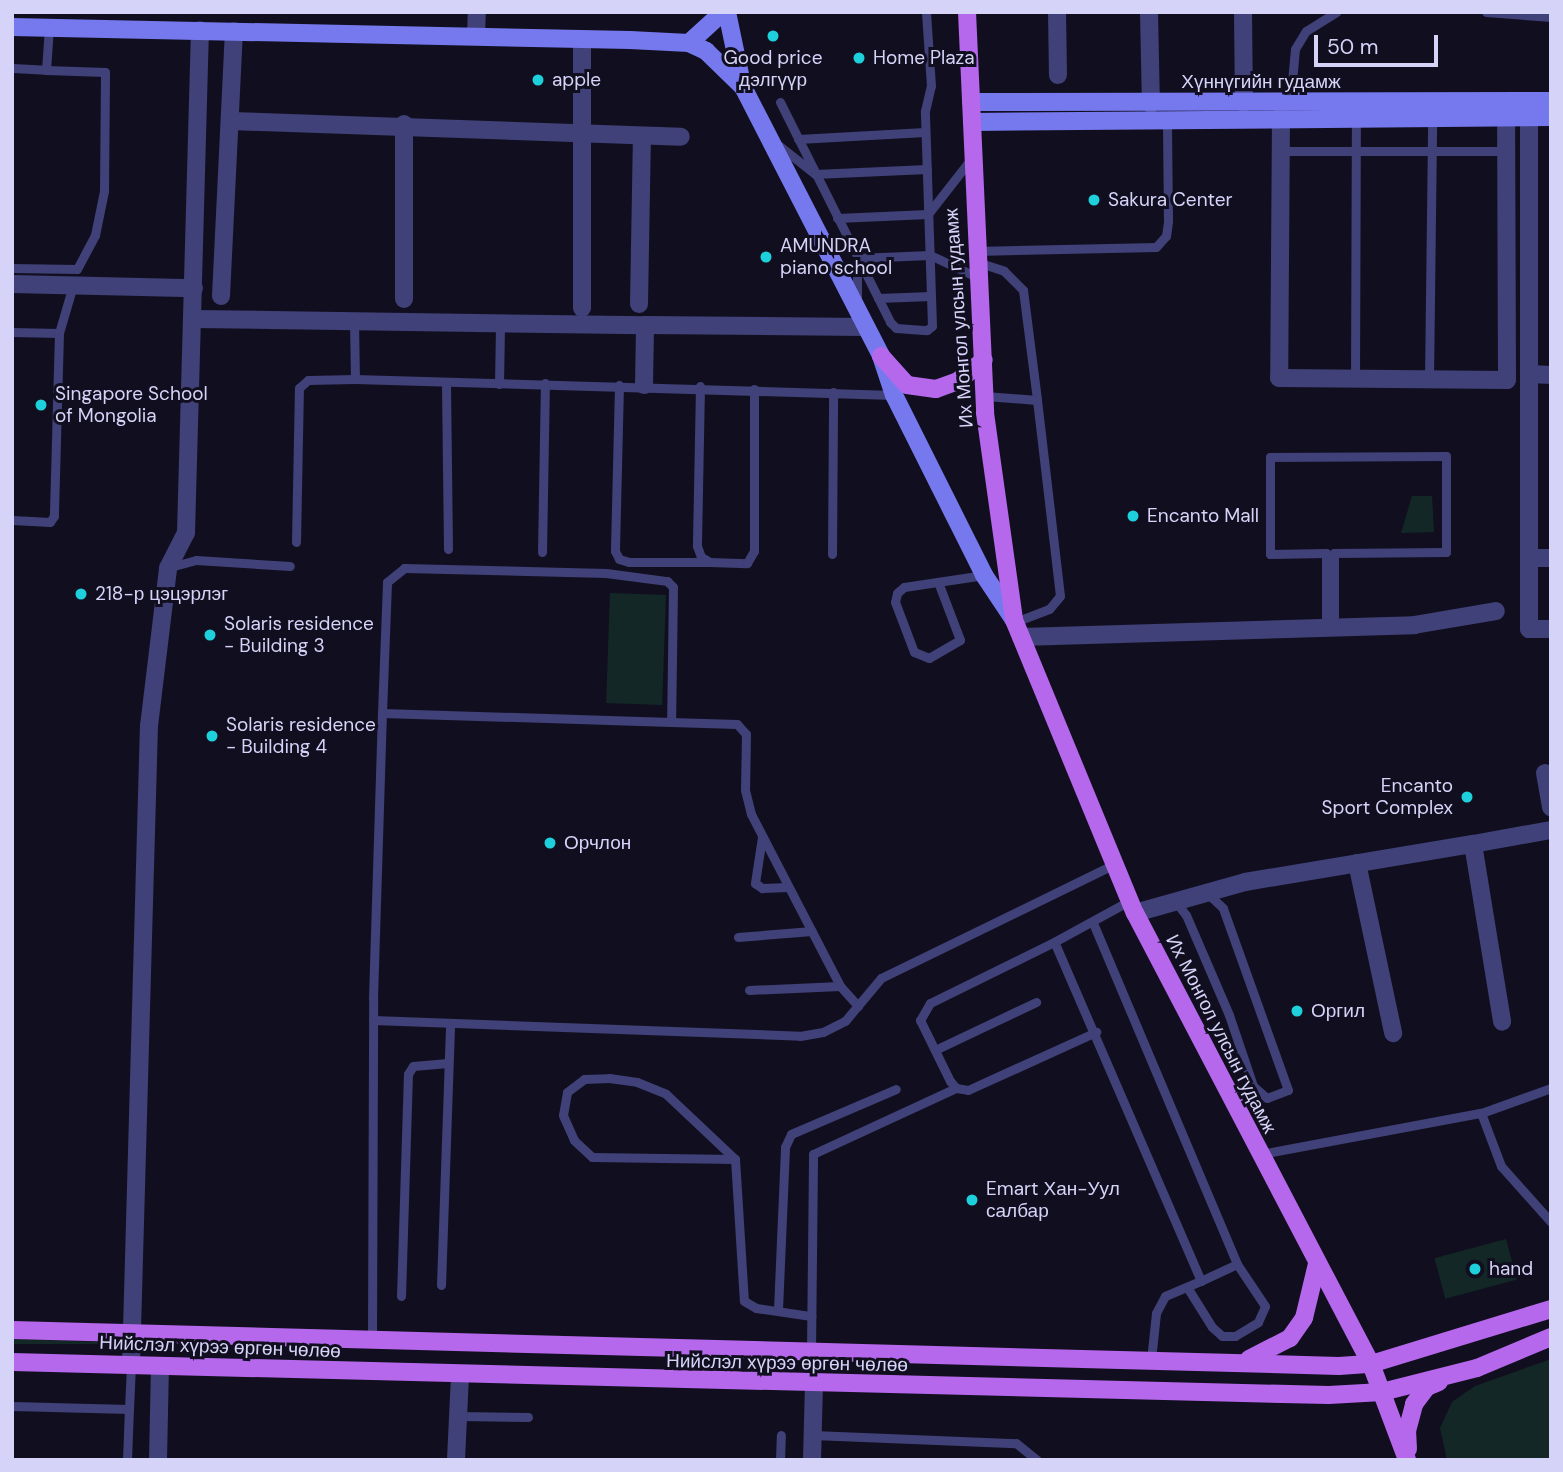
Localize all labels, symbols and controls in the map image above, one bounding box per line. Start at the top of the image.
scale bar [1318,21,1442,65]
marker: Good price дэлгүүр [765,28,781,44]
text: 50 m [1327,33,1378,61]
place label: Good price дэлгүүр [723,47,823,91]
place label: Home Plaza [873,47,975,69]
marker: Home Plaza [851,50,867,66]
place label: apple [552,69,601,91]
street label: Хүннүгийн гудамж [1181,71,1341,93]
marker: apple [530,72,546,88]
place label: Sakura Center [1108,189,1233,211]
marker: Sakura Center [1086,192,1102,208]
street label: Их Монгол улсын гудамж [940,207,978,429]
place label: AMUNDRA piano school [780,235,892,279]
marker: AMUNDRA piano school [758,249,774,265]
place label: Singapore School of Mongolia [55,383,208,427]
marker: Singapore School of Mongolia [33,397,49,413]
place label: Encanto Mall [1147,505,1259,527]
marker: Encanto Mall [1125,508,1141,524]
place label: 218-р цэцэрлэг [95,583,228,605]
marker: 218-р цэцэрлэг [73,586,89,602]
place label: Solaris residence - Building 3 [224,613,374,657]
marker: Solaris residence - Building 3 [202,627,218,643]
place label: Solaris residence - Building 4 [226,714,376,758]
marker: Solaris residence - Building 4 [204,728,220,744]
place label: Encanto Sport Complex [1322,775,1453,819]
marker: Encanto Sport Complex [1459,789,1475,805]
place label: Орчлон [564,832,631,854]
marker: Орчлон [542,835,558,851]
street label: Их Монгол улсын гудамж [1161,931,1281,1137]
place label: Оргил [1311,1000,1365,1022]
marker: Оргил [1289,1003,1305,1019]
place label: Emart Хан-Уул салбар [986,1178,1120,1222]
marker: Emart Хан-Уул салбар [964,1192,980,1208]
place label: hand [1489,1258,1533,1280]
marker: hand [1467,1261,1483,1277]
street label: Нийслэл хүрээ өргөн чөлөө [99,1331,341,1363]
street label: Нийслэл хүрээ өргөн чөлөө [666,1349,908,1377]

